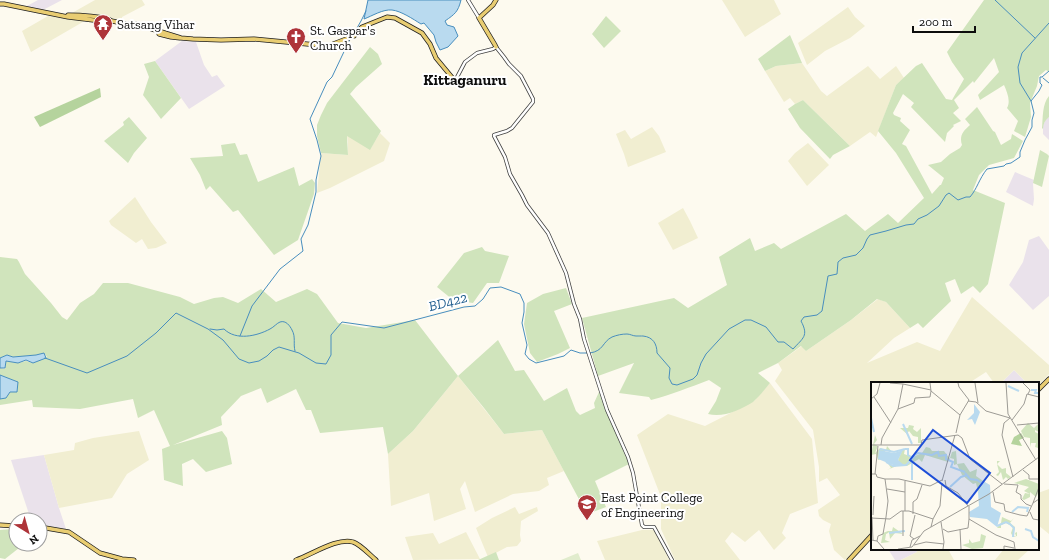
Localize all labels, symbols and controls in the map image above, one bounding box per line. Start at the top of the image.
scale bar [913,8,975,34]
temple icon: Satsang Vihar [92,13,114,41]
text: 200 m [919,15,953,29]
place label: Satsang Vihar [117,17,195,32]
place label: St. Gaspar's Church [310,23,376,53]
church icon: St. Gaspar's Church [285,26,307,54]
district label: Kittaganuru [423,71,507,89]
water label: BD422 [427,289,469,315]
inset map [871,382,1039,550]
place label: East Point College of Engineering [601,490,702,520]
school or university icon: East Point College of Engineering [576,493,598,521]
north arrow [8,512,48,552]
text: N [26,532,41,548]

